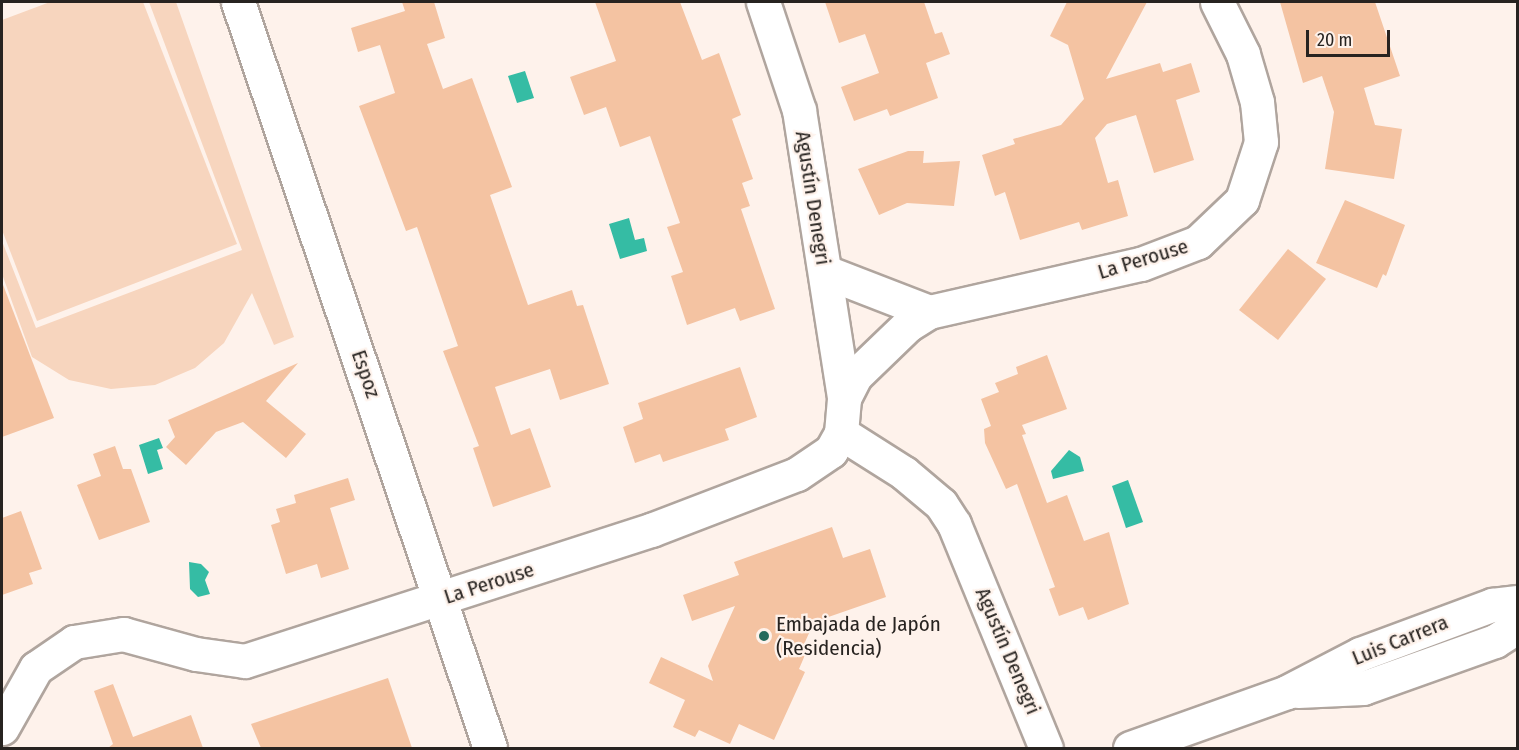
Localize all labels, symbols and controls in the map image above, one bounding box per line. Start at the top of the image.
scale bar [1309,18,1393,56]
text: 20 m [1317,29,1352,51]
street label: Agustín Denegri [790,129,836,267]
street label: La Perouse [1095,233,1191,285]
street label: Espoz [346,347,386,401]
street label: La Perouse [441,557,537,609]
street label: Agustín Denegri [970,584,1046,718]
street label: Luis Carrera [1348,609,1452,671]
place label: Embajada de Japón (Residencia) [776,611,941,661]
marker: Embajada de Japón (Residencia) [757,629,771,643]

